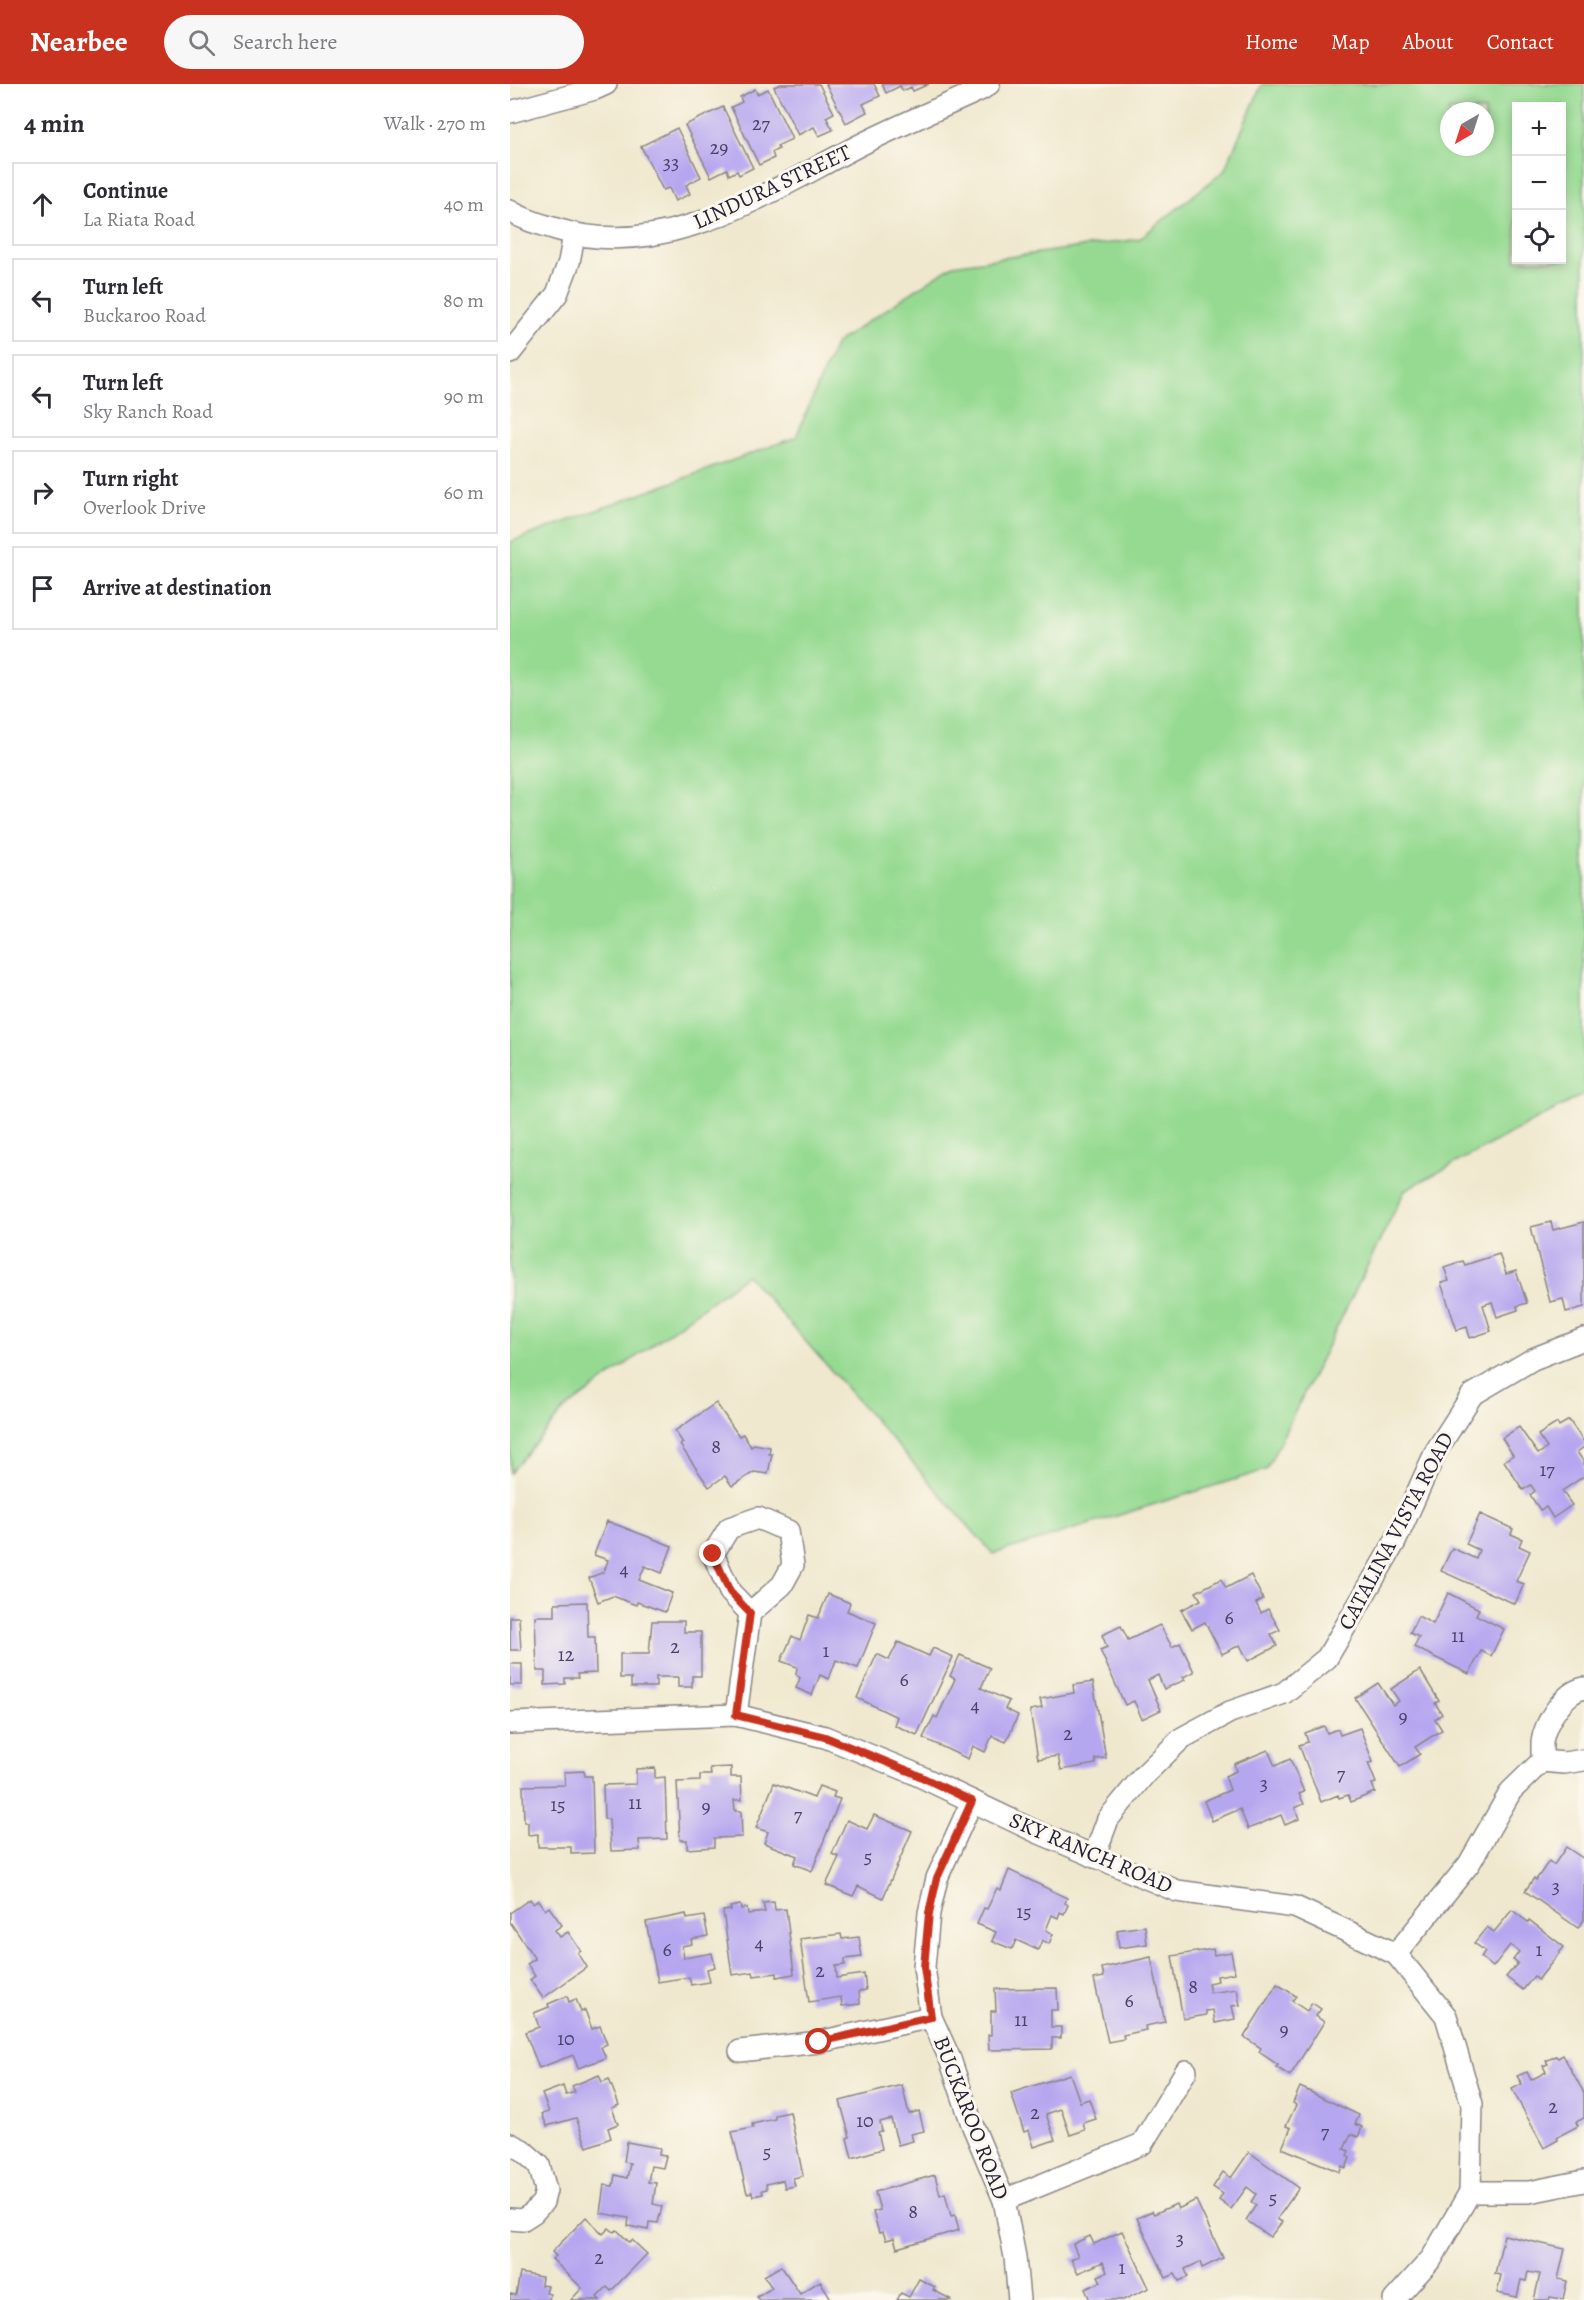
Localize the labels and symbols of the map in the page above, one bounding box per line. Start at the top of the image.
north arrow [1440,102,1494,156]
house number: 27 [752,110,771,137]
house number: 29 [710,134,728,161]
street label: LINDURA STREET [688,137,856,237]
house number: 33 [663,149,679,176]
street label: CATALINA VISTA ROAD [1331,1427,1461,1635]
house number: 8 [711,1433,721,1460]
house number: 17 [1539,1456,1555,1483]
route end [699,1540,725,1566]
house number: 4 [619,1556,629,1583]
house number: 6 [1224,1604,1234,1631]
house number: 11 [1451,1622,1465,1649]
house number: 2 [670,1633,680,1660]
house number: 1 [823,1637,830,1664]
house number: 12 [558,1641,575,1668]
house number: 6 [899,1666,909,1693]
house number: 4 [970,1692,980,1719]
house number: 9 [1398,1703,1408,1730]
house number: 2 [1063,1720,1073,1747]
house number: 7 [1337,1760,1346,1787]
house number: 3 [1260,1770,1268,1797]
house number: 11 [628,1789,642,1816]
house number: 15 [550,1791,566,1818]
house number: 9 [701,1793,711,1820]
house number: 7 [794,1801,803,1828]
street label: SKY RANCH ROAD [1005,1805,1177,1901]
house number: 5 [864,1843,872,1870]
house number: 3 [1552,1873,1560,1900]
house number: 15 [1016,1898,1032,1925]
house number: 4 [754,1930,764,1957]
house number: 6 [662,1936,672,1963]
house number: 1 [1536,1936,1543,1963]
house number: 2 [815,1957,825,1984]
house number: 8 [1188,1973,1198,2000]
house number: 6 [1124,1987,1134,2014]
house number: 11 [1014,2006,1028,2033]
house number: 9 [1279,2016,1289,2043]
house number: 10 [557,2025,575,2052]
route start [805,2028,831,2054]
street label: BUCKAROO ROAD [926,2032,1016,2204]
house number: 2 [1548,2093,1558,2120]
house number: 2 [1030,2099,1040,2126]
house number: 10 [856,2107,874,2134]
house number: 7 [1321,2118,1330,2145]
house number: 5 [763,2138,771,2165]
house number: 5 [1269,2184,1277,2211]
house number: 8 [908,2198,918,2225]
house number: 3 [1176,2225,1184,2252]
house number: 2 [594,2244,604,2271]
house number: 1 [1119,2254,1126,2281]

